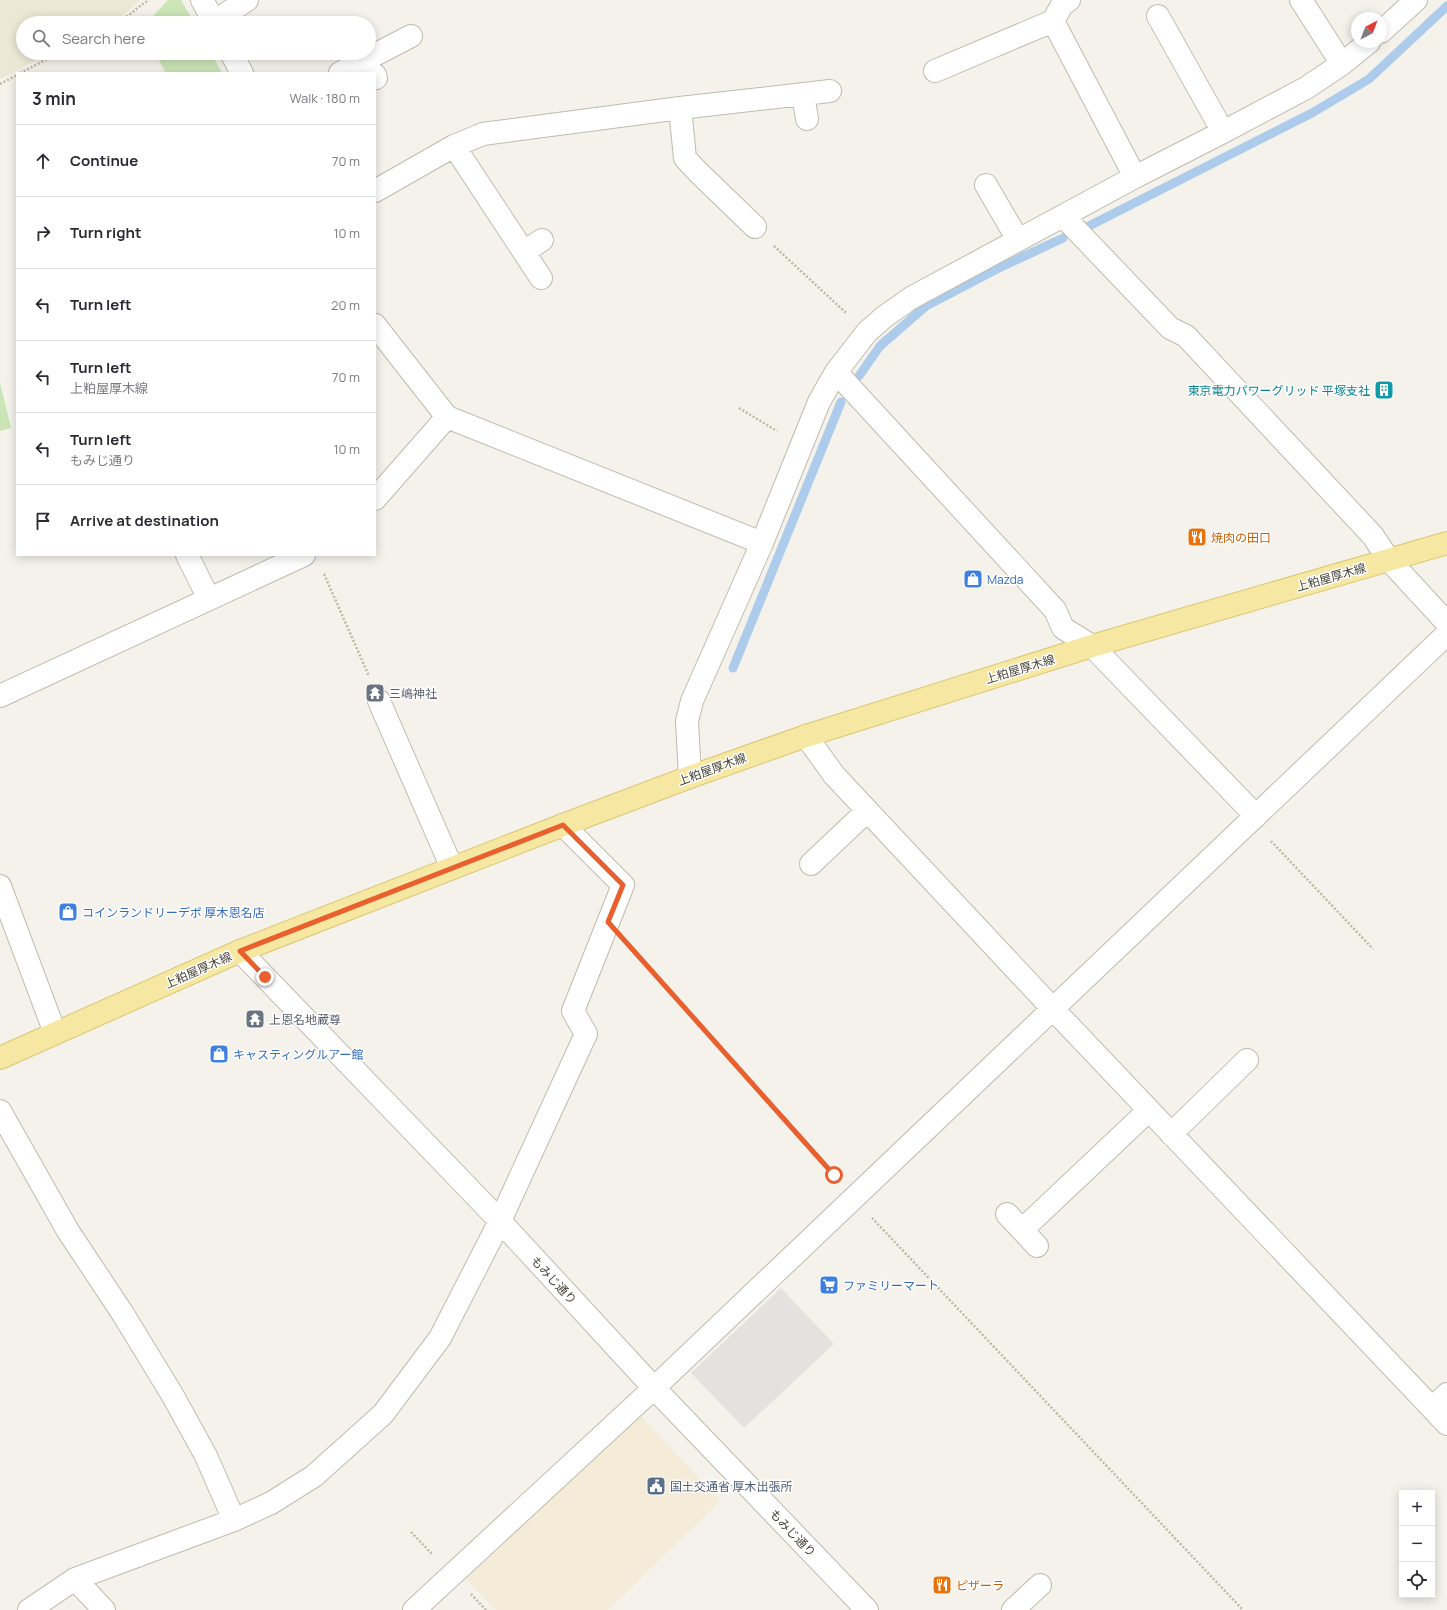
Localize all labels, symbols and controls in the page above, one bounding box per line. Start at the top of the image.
north arrow [1351,12,1387,48]
search box [16,16,376,60]
icon: search [30,27,52,49]
text: Search here [62,28,145,49]
text: 3 min [32,87,76,110]
text: Walk · 180 m [289,89,360,107]
icon: ahead [32,150,54,172]
text: Continue [70,150,138,171]
text: 70 m [332,152,360,170]
icon: right [32,222,54,244]
text: Turn right [70,222,141,243]
text: 10 m [333,224,360,242]
icon: left [32,294,54,316]
text: Turn left [70,294,132,315]
text: 20 m [331,296,360,314]
text: Turn left [70,357,132,378]
icon: left [32,366,54,388]
text: 70 m [332,368,360,386]
text: 上粕屋厚木線 [70,379,148,397]
building icon: 東京電力パワーグリッド 平塚支社 [1373,379,1395,401]
place label: 東京電力パワーグリッド 平塚支社 [1188,382,1370,399]
text: Turn left [70,429,132,450]
icon: left [32,438,54,460]
text: 10 m [333,440,360,458]
text: もみじ通り [70,451,135,469]
icon: arrive [32,510,54,532]
text: Arrive at destination [70,510,219,531]
restaurant icon: 焼肉の田口 [1186,526,1208,548]
place label: 焼肉の田口 [1211,529,1271,546]
street label: 上粕屋厚木線 [1294,559,1368,595]
shop icon: Mazda [962,568,984,590]
place label: Mazda [987,571,1023,588]
street label: 上粕屋厚木線 [983,650,1057,688]
temple icon: 三嶋神社 [364,682,386,704]
place label: 三嶋神社 [389,685,437,702]
street label: 上粕屋厚木線 [675,749,749,789]
shop icon: コインランドリーデポ 厚木恩名店 [57,901,79,923]
place label: コインランドリーデポ 厚木恩名店 [82,904,264,921]
street label: 上粕屋厚木線 [162,948,234,992]
route end [256,968,274,986]
temple icon: 上恩名地蔵尊 [244,1008,266,1030]
place label: 上恩名地蔵尊 [269,1011,341,1028]
shop icon: キャスティングルアー館 [208,1043,230,1065]
place label: キャスティングルアー館 [233,1046,364,1063]
route start [825,1166,843,1184]
street label: もみじ通り [527,1252,581,1308]
supermarket icon: ファミリーマート [818,1274,840,1296]
place label: ファミリーマート [843,1277,939,1294]
public building icon: 国土交通省 厚木出張所 [645,1475,667,1497]
place label: 国土交通省 厚木出張所 [670,1478,792,1495]
map controls [1399,1490,1435,1598]
button: + [1399,1490,1435,1526]
street label: もみじ通り [766,1506,820,1560]
button: − [1399,1526,1435,1562]
button: locate [1399,1562,1435,1598]
restaurant icon: ピザーラ [931,1574,953,1596]
place label: ピザーラ [956,1577,1004,1594]

